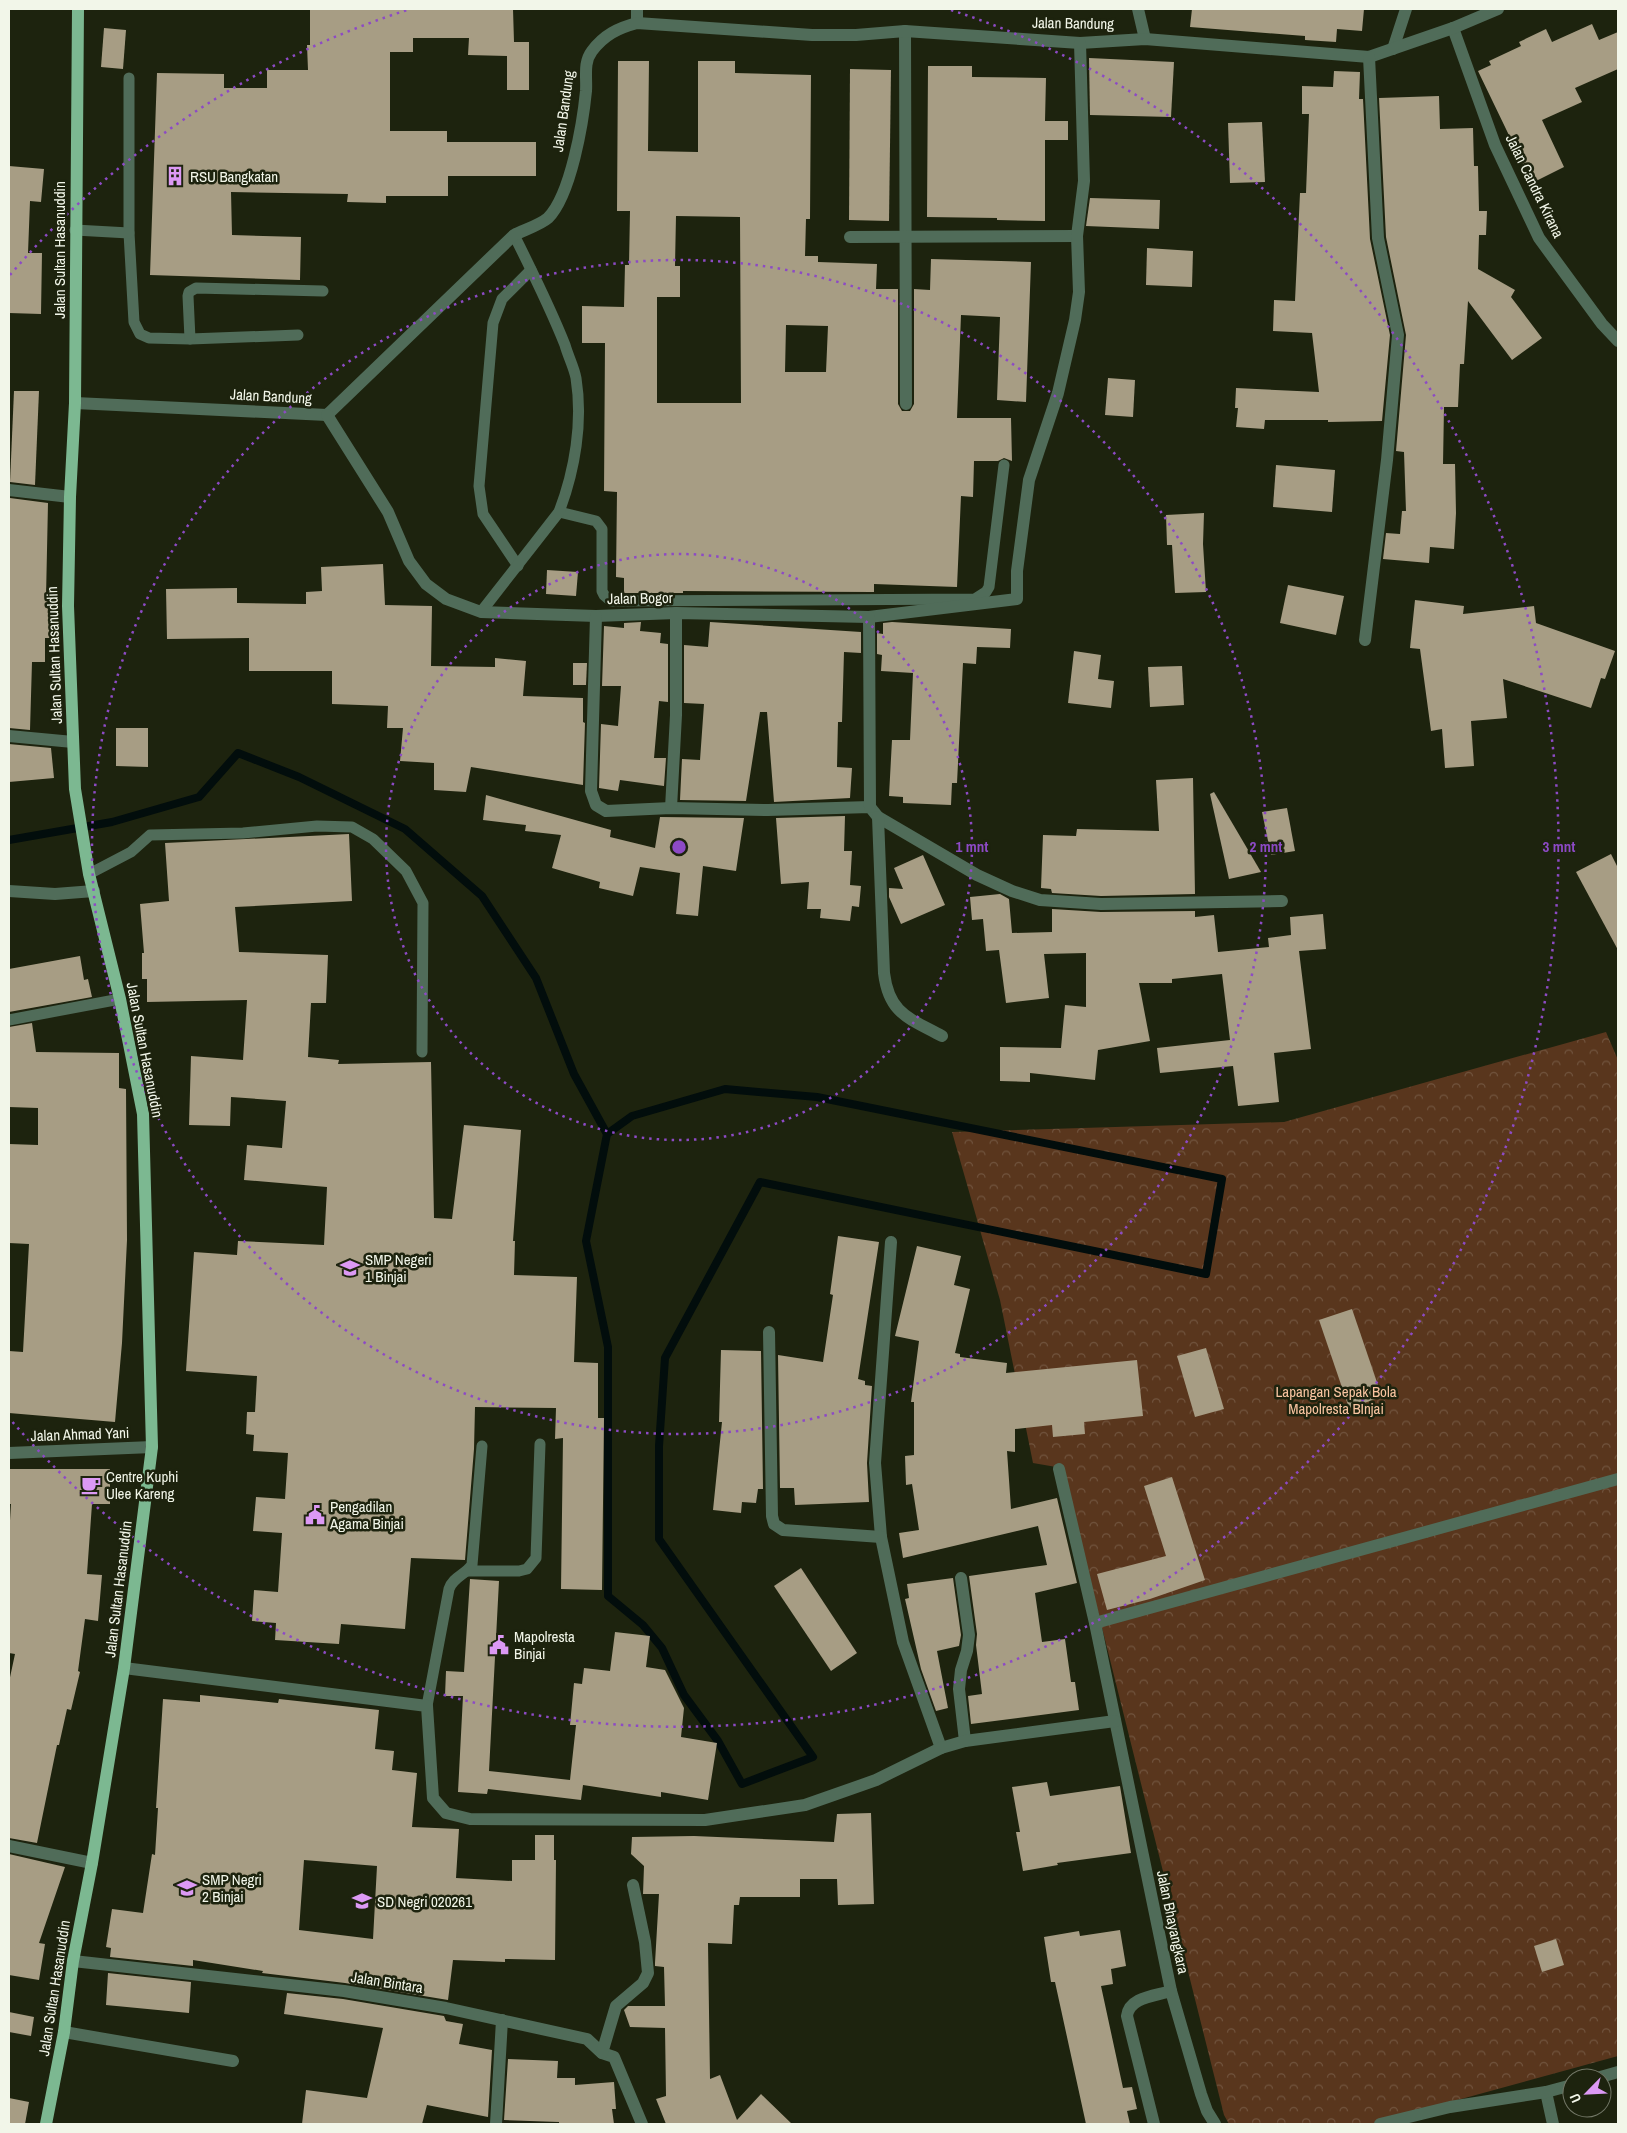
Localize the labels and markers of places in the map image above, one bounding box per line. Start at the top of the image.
building icon: RSU Bangkatan [164,165,186,187]
place label: RSU Bangkatan [190,166,278,187]
centre of rings [670,838,688,856]
place label: SMP Negeri 1 Binjai [365,1249,432,1287]
school or university icon: SMP Negeri 1 Binjai [339,1257,361,1279]
place label: Centre Kuphi Ulee Kareng [106,1466,178,1504]
cafe icon: Centre Kuphi Ulee Kareng [80,1474,102,1496]
place label: Pengadilan Agama Binjai [329,1496,404,1534]
public building icon: Pengadilan Agama Binjai [304,1504,326,1526]
place label: Mapolresta Binjai [514,1626,575,1664]
public building icon: Mapolresta Binjai [488,1634,510,1656]
place label: SMP Negri 2 Binjai [202,1869,262,1907]
school or university icon: SMP Negri 2 Binjai [176,1877,198,1899]
school or university icon: SD Negri 020261 [351,1890,373,1912]
place label: SD Negri 020261 [377,1891,472,1912]

